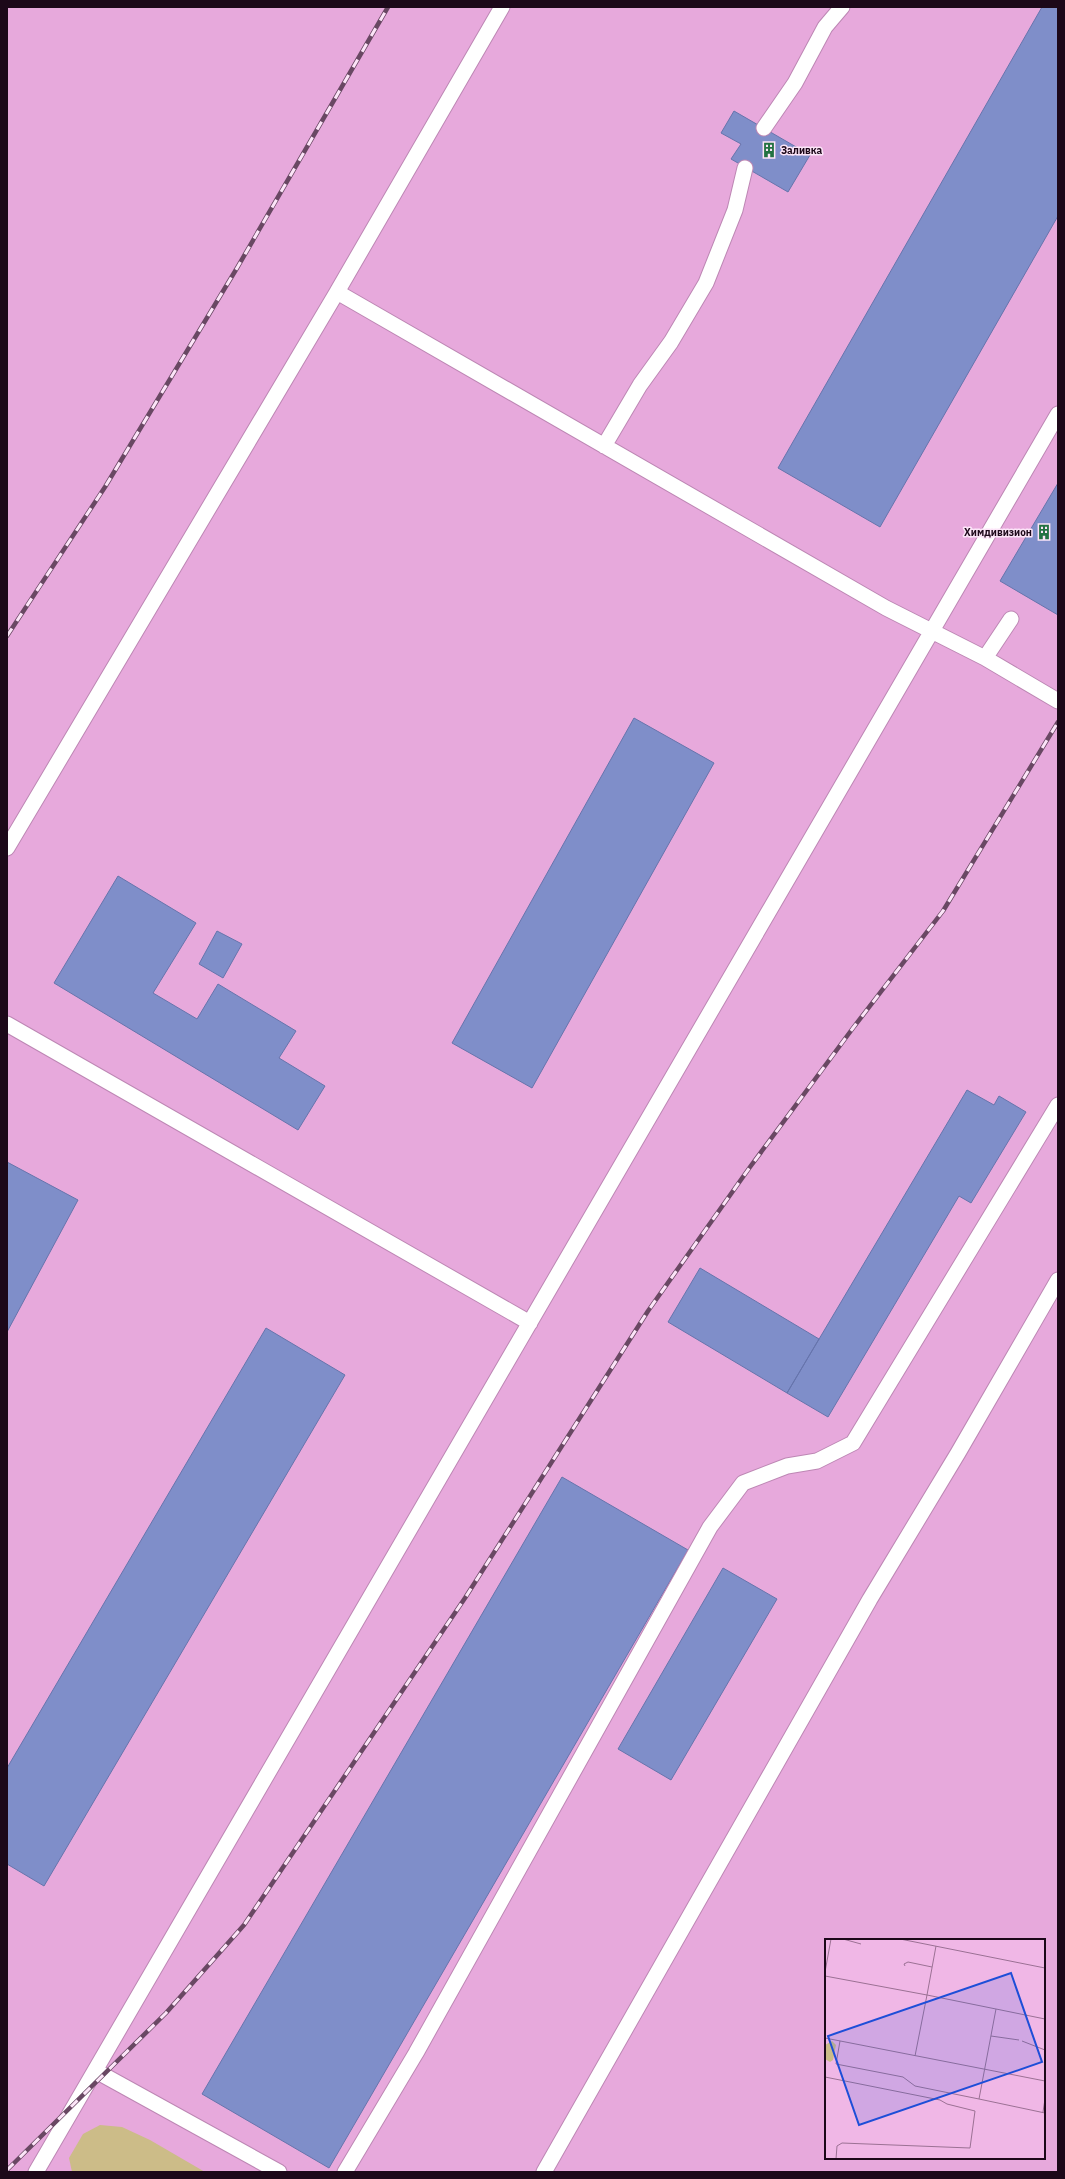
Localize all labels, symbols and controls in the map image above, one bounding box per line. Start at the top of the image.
building icon: Заливка [760,141,778,159]
place label: Заливка [781,144,823,157]
building icon: Химдивизион [1035,523,1053,541]
place label: Химдивизион [964,526,1032,539]
inset map [825,1939,1045,2159]

